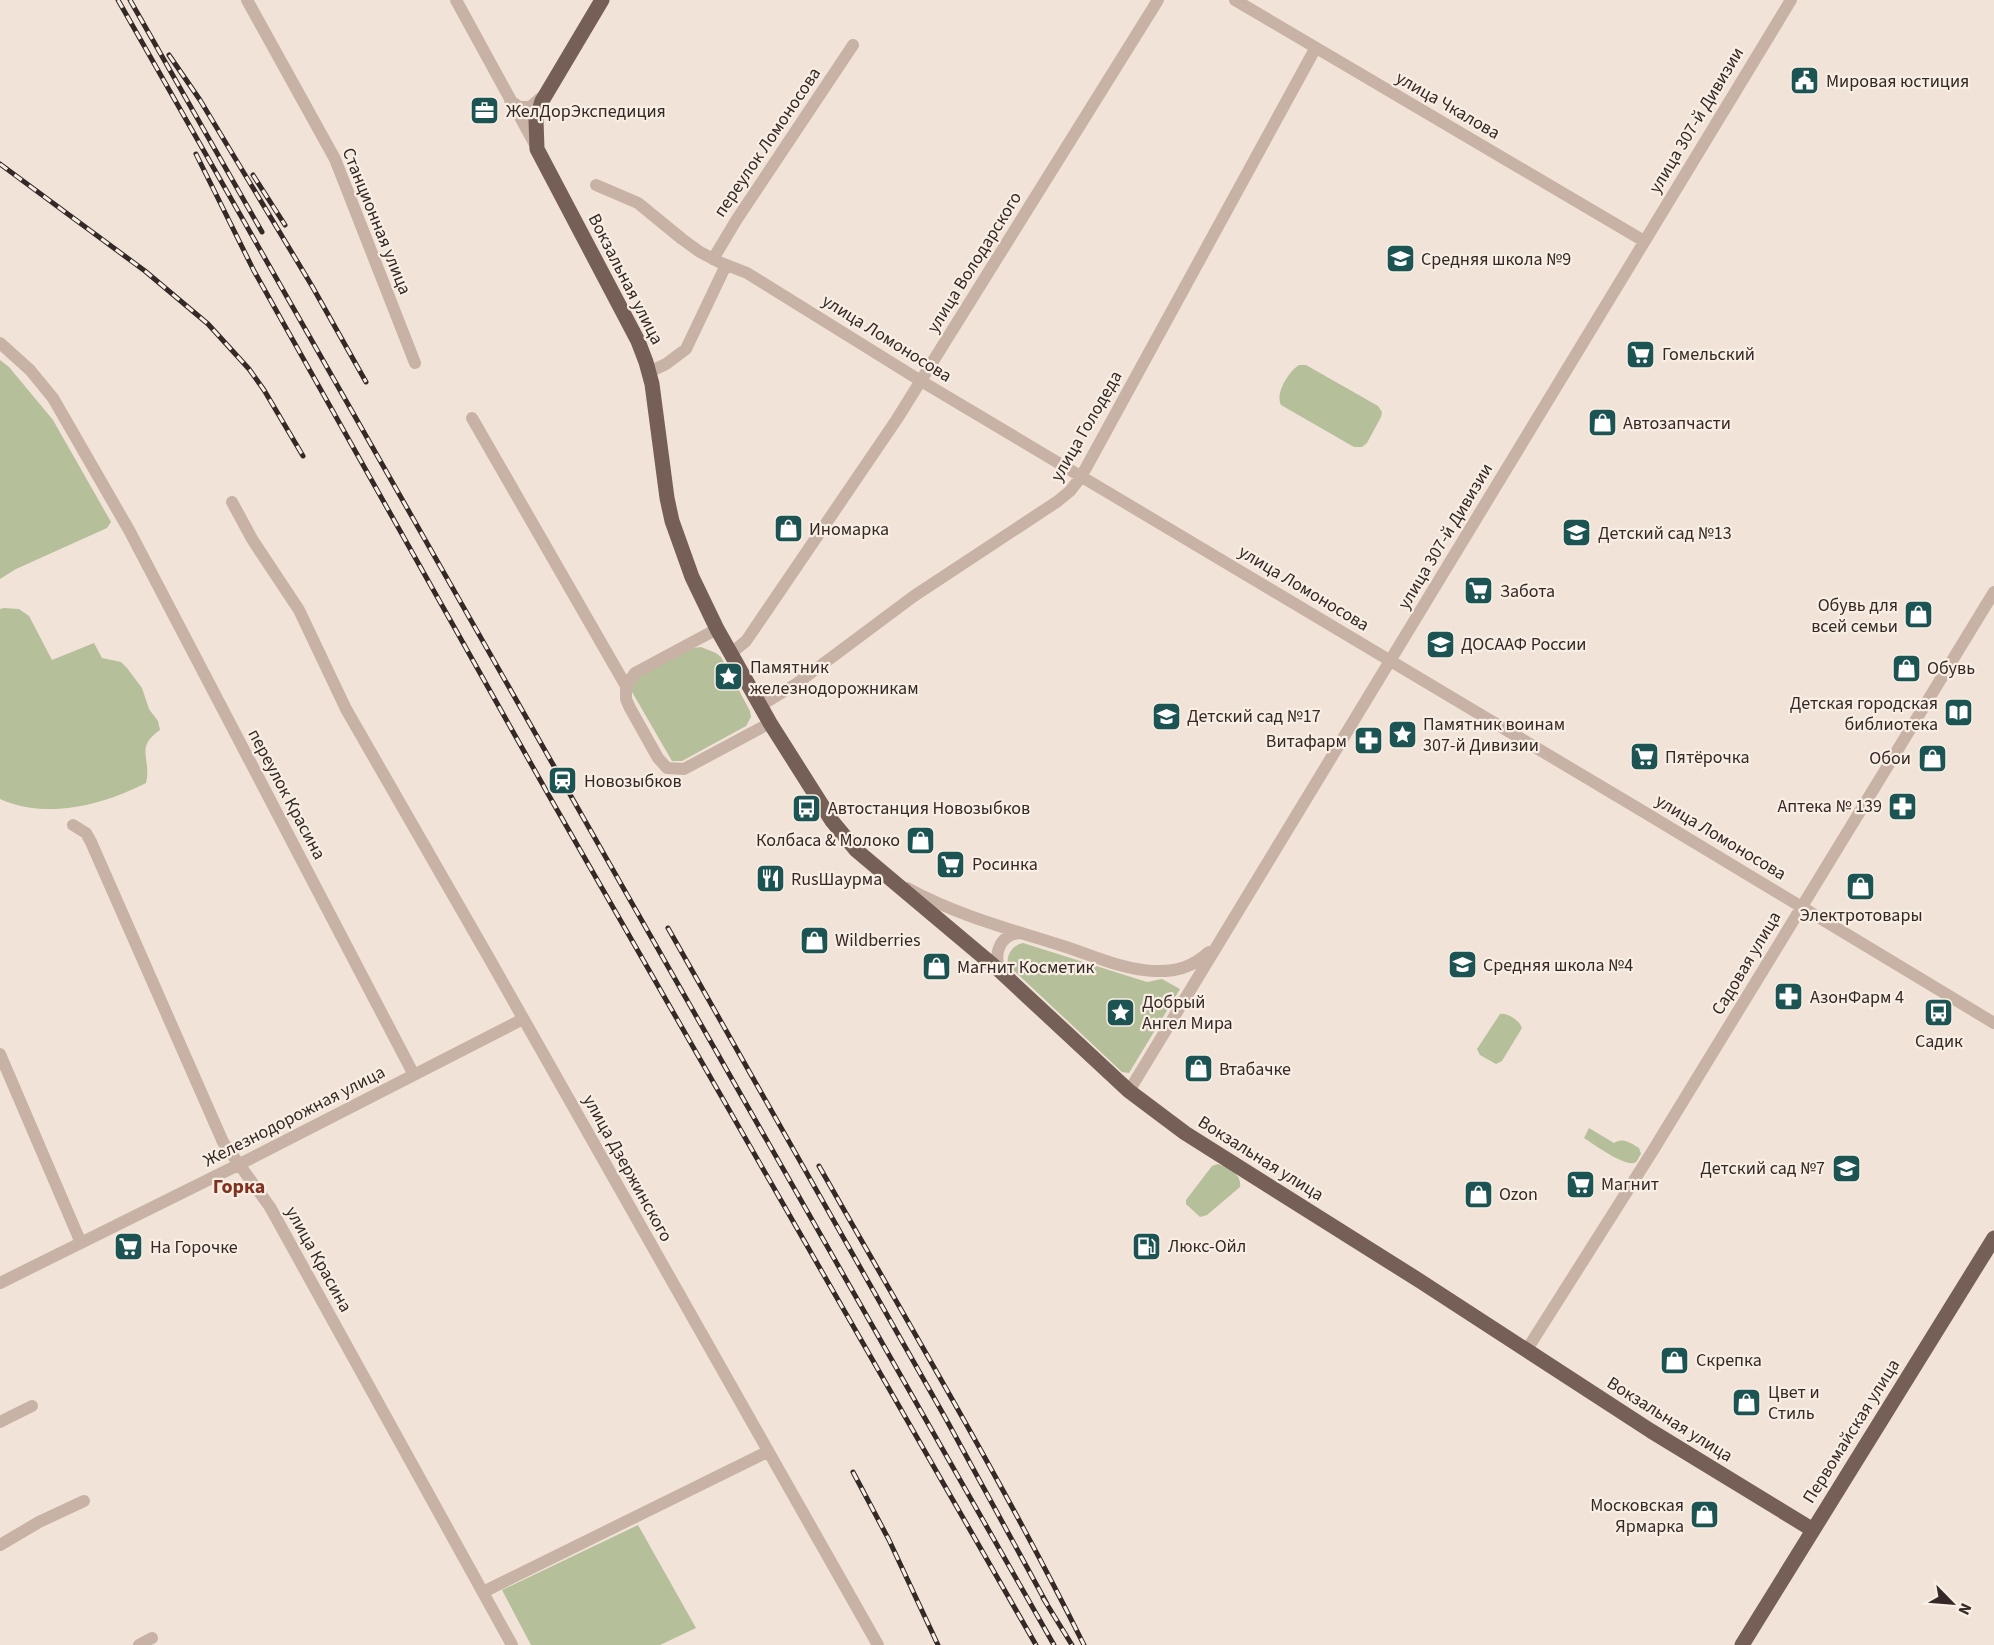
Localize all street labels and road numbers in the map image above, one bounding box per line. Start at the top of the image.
street label: улица 307-й Дивизии [1643,42,1750,198]
street label: переулок Ломоносова [708,62,827,222]
street label: улица Чкалова [1391,65,1505,145]
street label: Станционная улица [336,144,417,298]
street label: улица Володарского [921,187,1028,338]
street label: Вокзальная улица [582,209,669,349]
street label: улица Ломоносова [817,288,956,388]
street label: улица Голодеда [1045,366,1128,486]
street label: улица 307-й Дивизии [1392,458,1499,614]
street label: улица Ломоносова [1234,539,1374,637]
street label: переулок Красина [242,724,332,864]
street label: улица Ломоносова [1651,788,1791,886]
street label: Садовая улица [1706,907,1787,1020]
street label: Железнодорожная улица [199,1060,389,1173]
street label: улица Дзержинского [577,1090,678,1246]
street label: Вокзальная улица [1193,1110,1328,1207]
street label: улица Красина [279,1202,358,1317]
street label: Первомайская улица [1797,1354,1906,1508]
street label: Вокзальная улица [1602,1371,1737,1468]

